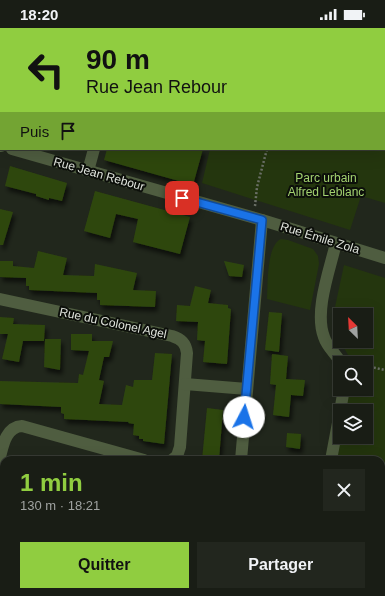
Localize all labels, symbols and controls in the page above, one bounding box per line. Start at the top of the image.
text: 18:20 [20,6,58,23]
icon: left [20,44,72,96]
text: 90 m [86,44,150,75]
text: Rue Jean Rebour [86,77,227,97]
icon: arrive [57,120,79,142]
text: Puis [20,123,49,140]
street label: Rue Jean Rebour [52,154,146,194]
park label: Parc urbain Alfred Leblanc [288,171,364,199]
pin [165,181,199,215]
icon: arrive [171,187,193,209]
street label: Rue Émile Zola [279,218,362,257]
street label: Rue du Colonel Agel [58,305,168,341]
north arrow [333,308,373,348]
map controls [333,308,373,444]
button: search [333,356,373,396]
position arrow [223,396,265,438]
button: layers [333,404,373,444]
text: 1 min [20,469,83,496]
button: close [323,469,365,511]
text: 130 m · 18:21 [20,498,100,513]
button: Quitter [20,542,189,588]
button: Partager [197,542,365,588]

